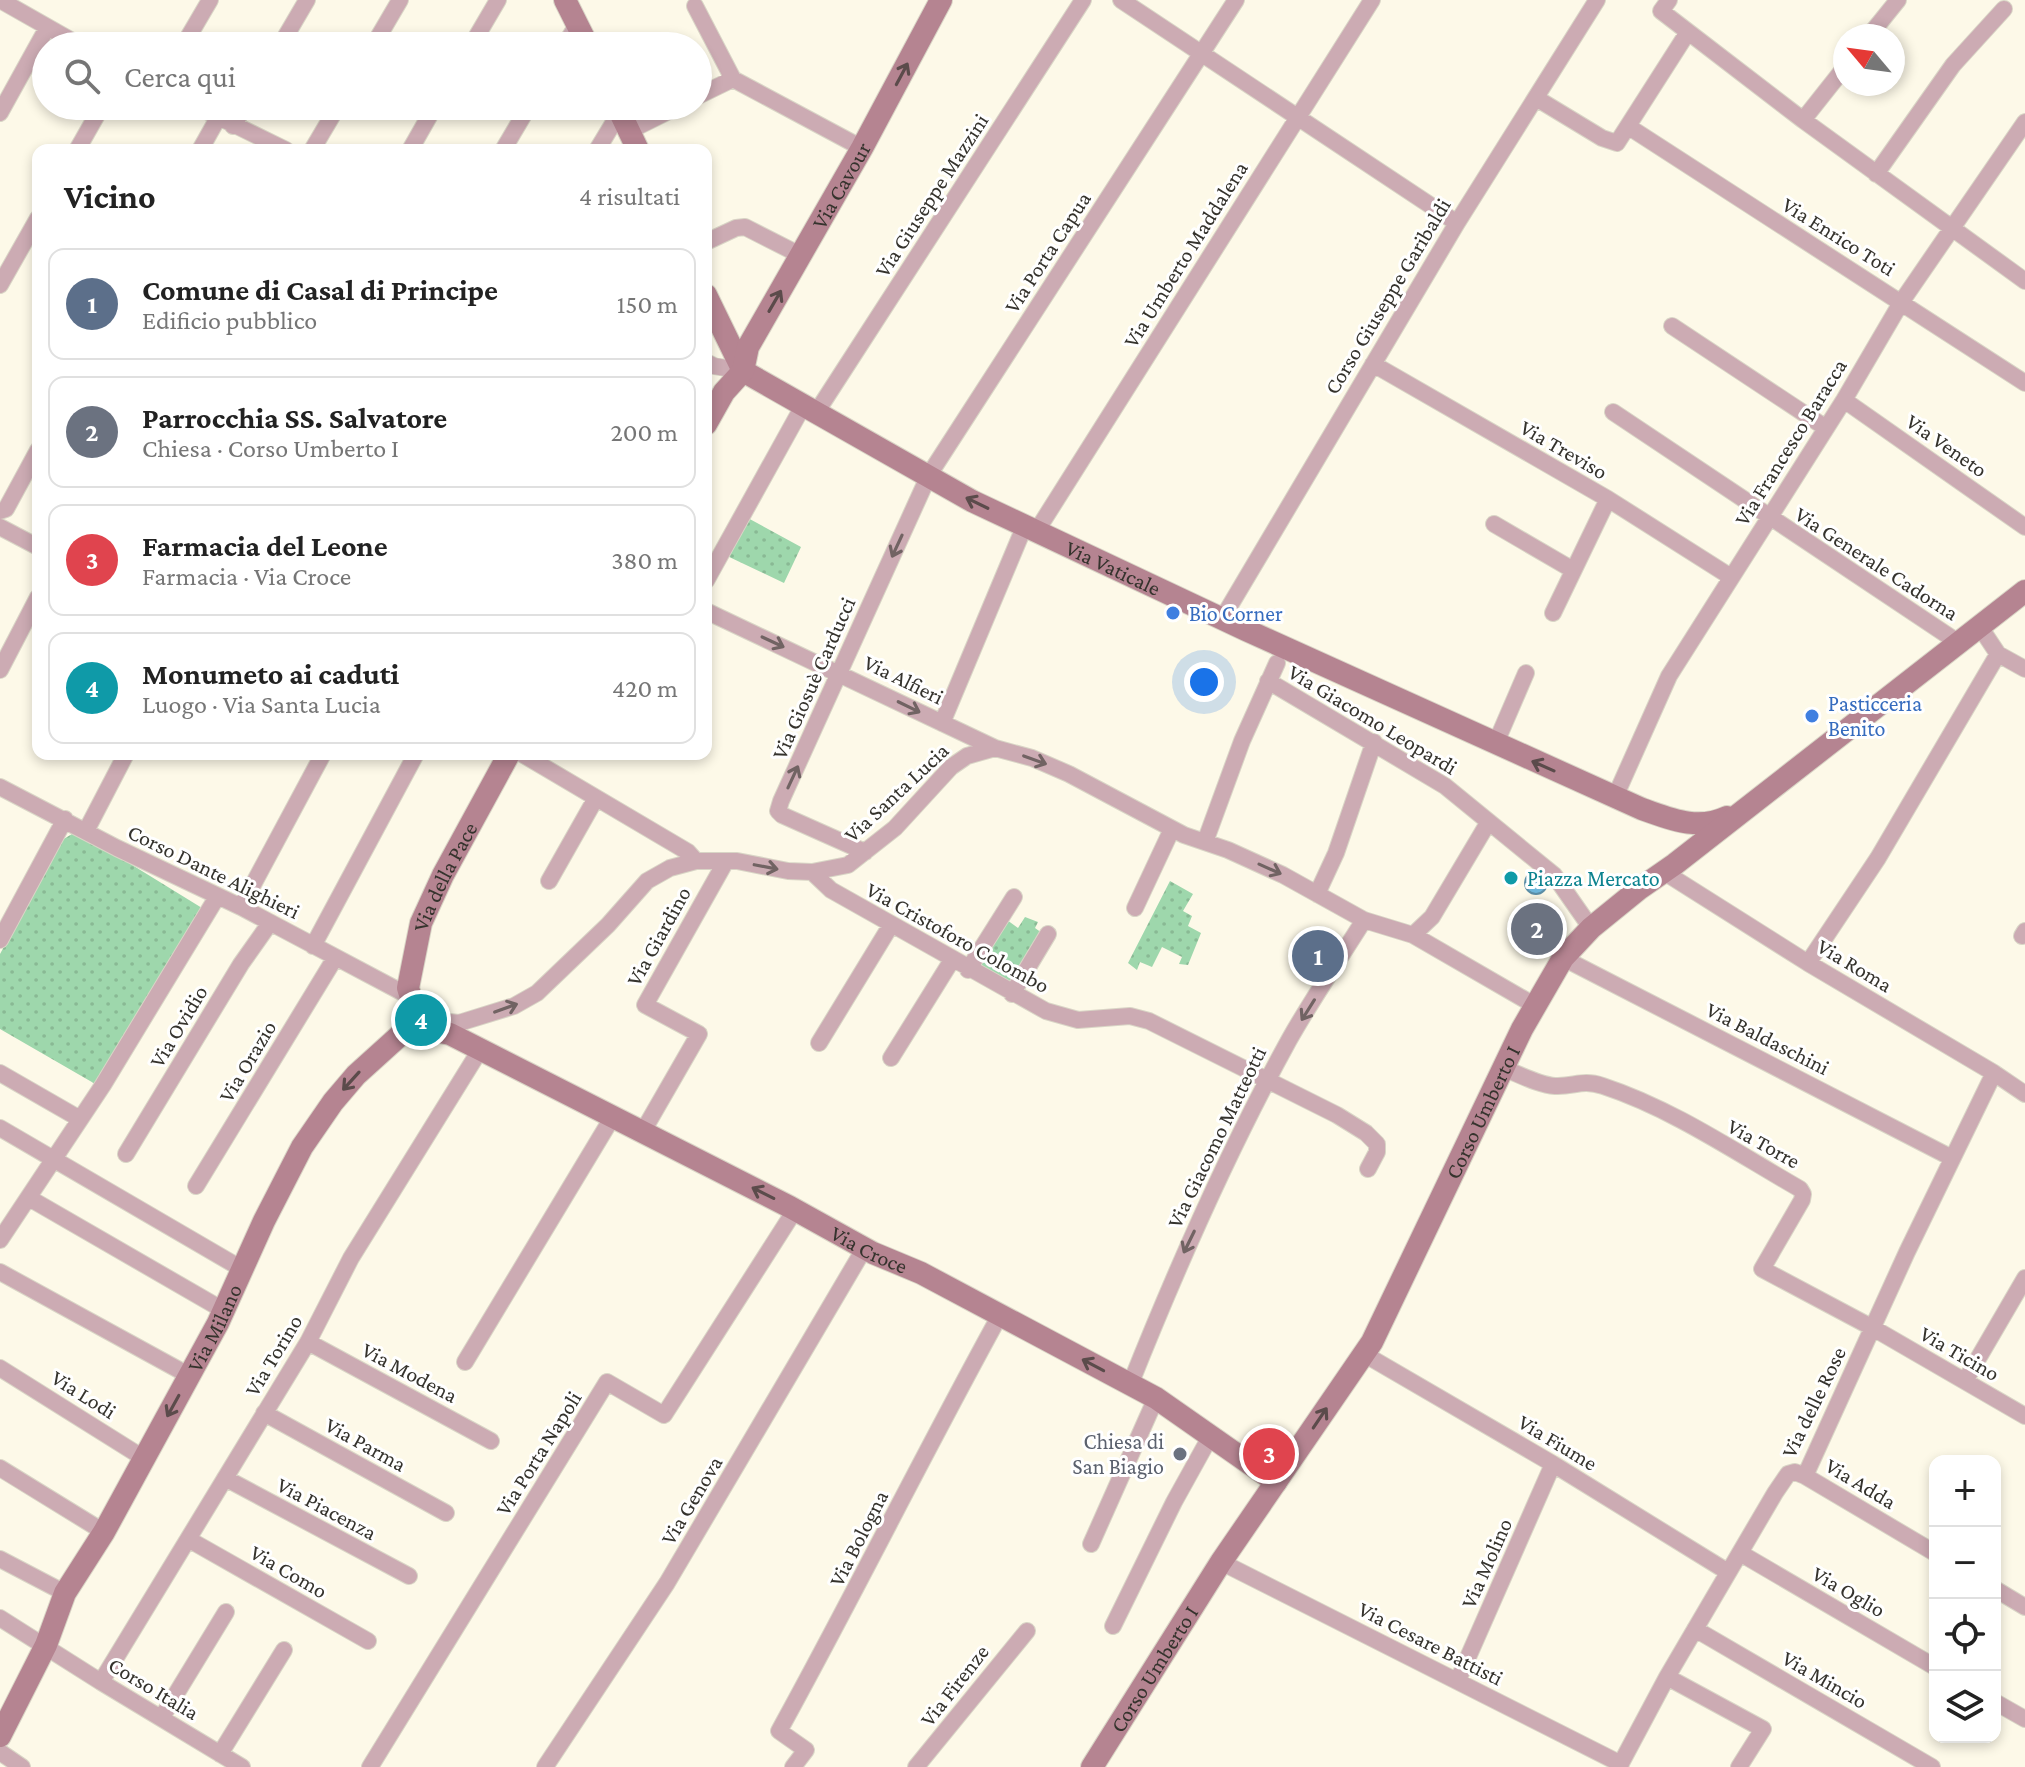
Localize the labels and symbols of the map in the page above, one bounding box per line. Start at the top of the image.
north arrow [1833,24,1905,96]
one-way arrow [894,63,910,86]
street label: Via Giuseppe Mazzini [869,109,994,281]
street label: Via Cavour [807,138,876,233]
street label: Via Umberto Maddalena [1118,157,1253,352]
street label: Via Porta Capua [999,187,1096,318]
street label: Via Enrico Toti [1778,192,1900,281]
street label: Corso Giuseppe Garibaldi [1319,194,1456,399]
one-way arrow [767,290,783,313]
street label: Via Francesco Baracca [1729,354,1852,530]
street label: Via Veneto [1901,408,1992,482]
street label: Via Treviso [1516,414,1612,484]
one-way arrow [966,495,990,510]
street label: Via Generale Cadorna [1790,501,1963,626]
one-way arrow [888,534,903,558]
street label: Via Vaticale [1062,535,1164,601]
street label: Via Giosuè Carducci [767,593,860,763]
place label: Bio Corner [1189,601,1283,626]
marker: Bio Corner [1164,604,1182,622]
one-way arrow [760,635,784,650]
street label: Via Alfieri [860,649,948,710]
street label: Via Giacomo Leopardi [1284,659,1462,780]
your location [1184,662,1224,702]
place label: Pasticceria Benito [1828,691,1922,741]
one-way arrow [897,700,921,715]
marker: Pasticceria Benito [1803,707,1821,725]
street label: Via Santa Lucia [839,738,954,847]
one-way arrow [1022,754,1047,768]
one-way arrow [1531,757,1556,772]
one-way arrow [786,765,801,789]
street label: Via della Pace [408,818,482,933]
street label: Corso Dante Alighieri [124,819,304,924]
one-way arrow [753,860,778,875]
one-way arrow [1257,863,1282,878]
place label: Piazza Mercato [1527,866,1660,891]
marker: Piazza Mercato [1502,869,1520,887]
street label: Via Cristoforo Colombo [862,877,1054,998]
street label: Via Giardino [621,882,696,990]
pin: 2 [1511,899,1563,959]
pin: 1 [1292,926,1344,986]
street label: Via Roma [1813,933,1897,998]
street label: Via Ovidio [144,981,213,1072]
pin: 4 [395,990,447,1050]
street label: Via Baldaschini [1702,997,1834,1080]
one-way arrow [1299,998,1315,1021]
one-way arrow [493,1000,518,1014]
street label: Via Orazio [213,1016,282,1107]
street label: Via Giacomo Matteotti [1162,1042,1271,1232]
street label: Corso Umberto I [1440,1042,1525,1183]
one-way arrow [342,1070,360,1090]
street label: Via Torre [1723,1113,1804,1174]
one-way arrow [751,1185,775,1201]
street label: Via Croce [826,1220,911,1279]
one-way arrow [1181,1229,1196,1253]
street label: Via Milano [182,1280,247,1376]
street label: Via Torino [239,1310,308,1401]
street label: Via Ticino [1916,1321,2004,1386]
street label: Via Modena [358,1337,462,1408]
street label: Via delle Rose [1776,1343,1851,1462]
one-way arrow [1081,1356,1105,1372]
street label: Via Lodi [47,1365,121,1424]
street label: Via Porta Napoli [490,1386,587,1520]
one-way arrow [165,1394,181,1417]
one-way arrow [1312,1408,1328,1430]
street label: Via Fiume [1514,1409,1602,1476]
street label: Via Parma [321,1412,411,1477]
pin: 3 [1243,1424,1295,1484]
place label: Chiesa di San Biagio [1072,1429,1164,1479]
marker: Chiesa di San Biagio [1171,1445,1189,1463]
street label: Via Genova [655,1452,728,1549]
street label: Via Adda [1821,1453,1901,1514]
street label: Via Piacenza [273,1472,381,1545]
street label: Via Bologna [824,1486,893,1590]
street label: Via Molino [1456,1514,1517,1612]
street label: Via Como [246,1539,332,1603]
street label: Via Oglio [1808,1561,1890,1622]
street label: Via Cesare Battisti [1354,1596,1507,1691]
street label: Corso Umberto I [1105,1601,1203,1737]
street label: Via Firenze [915,1640,994,1731]
street label: Via Mincio [1778,1645,1872,1714]
street label: Corso Italia [104,1652,203,1725]

